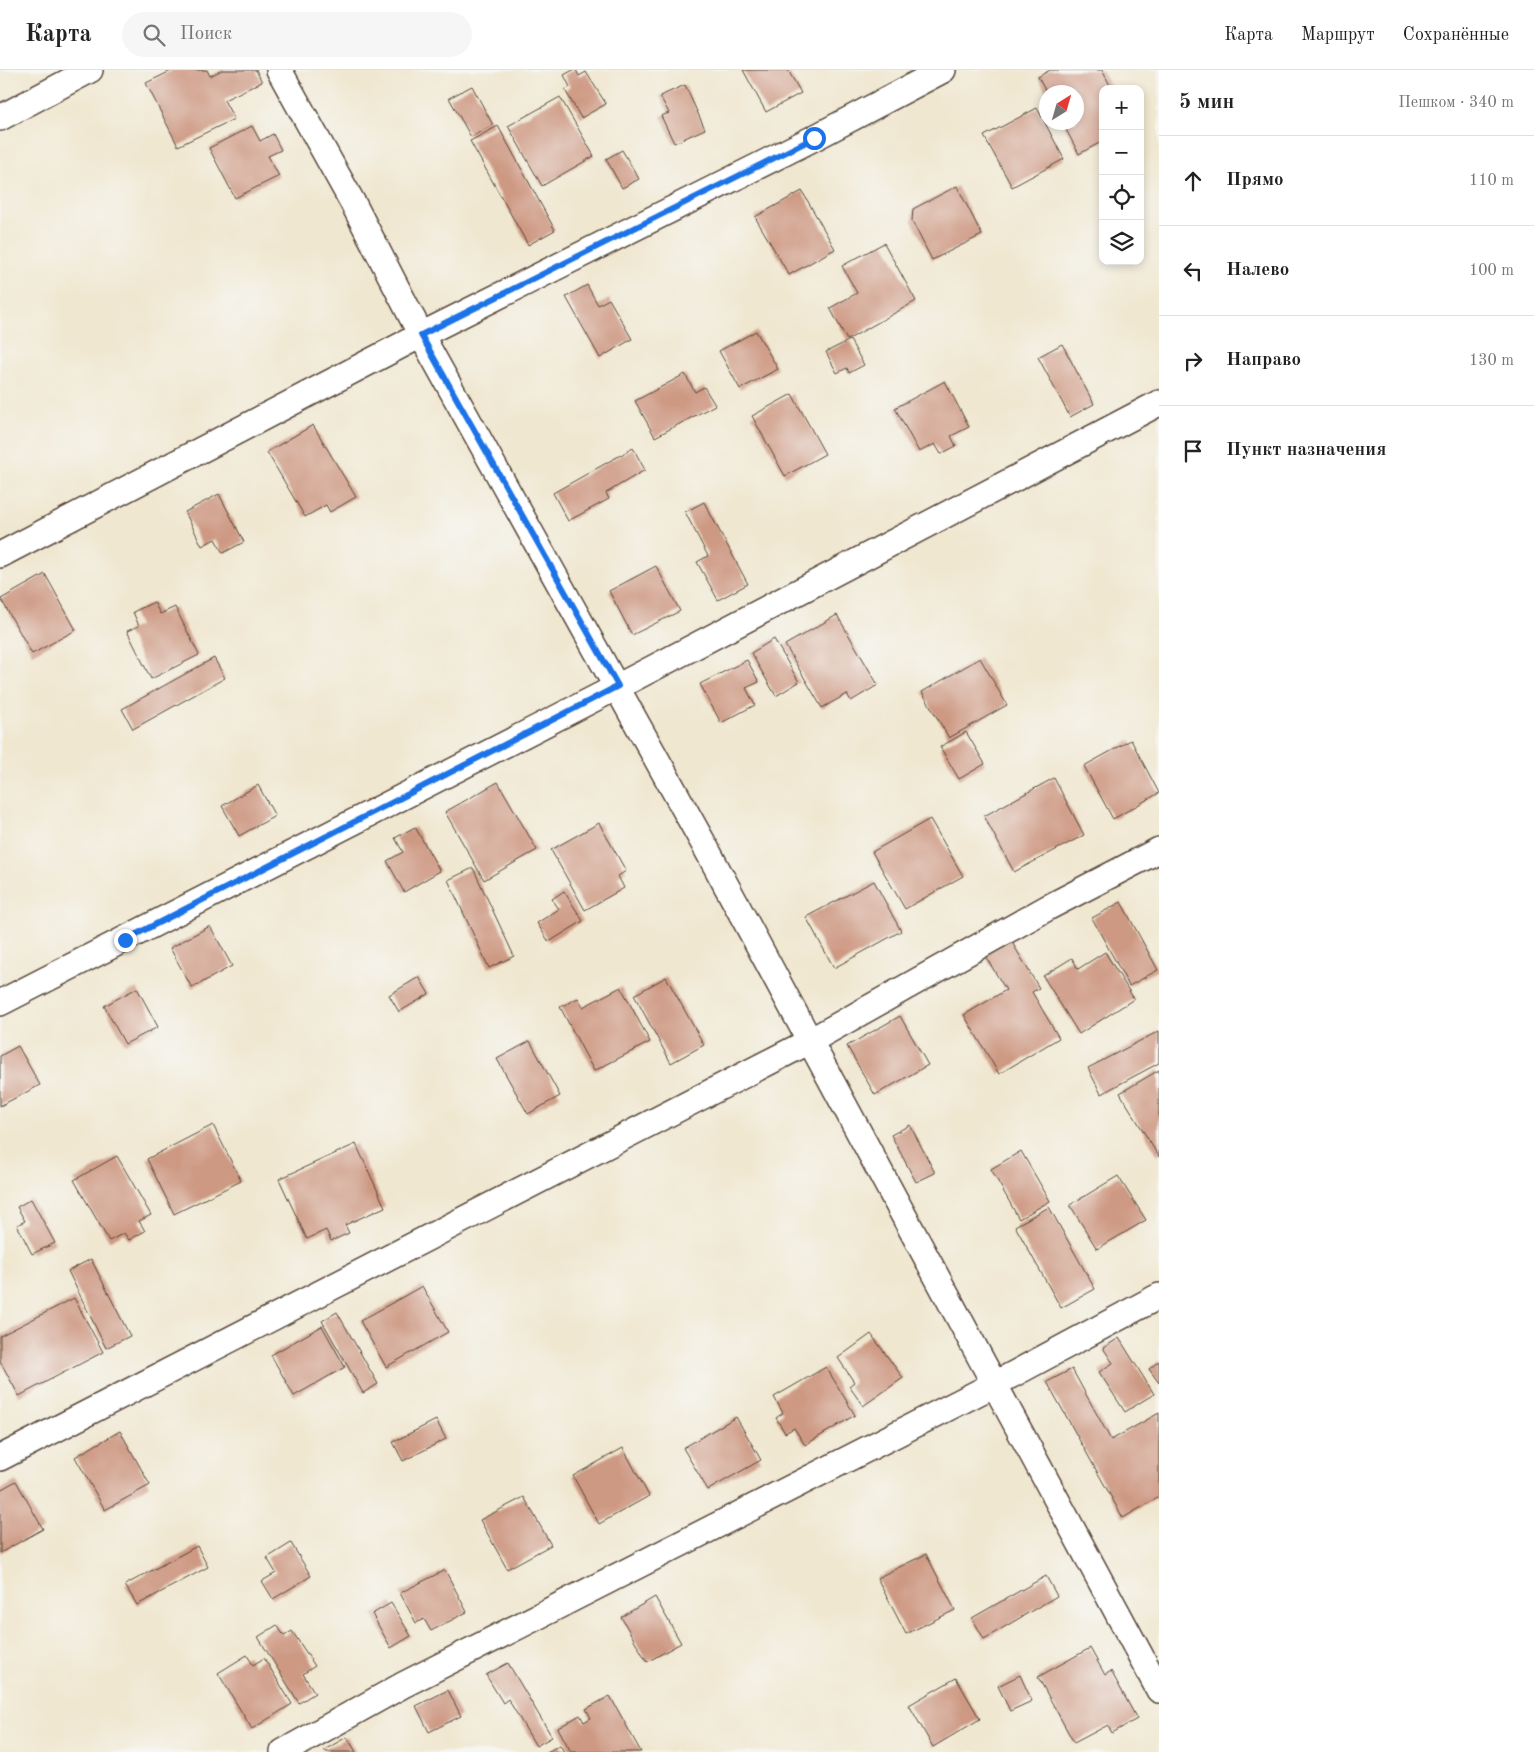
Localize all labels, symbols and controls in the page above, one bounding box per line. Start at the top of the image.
search box [122,12,472,57]
icon: search [140,21,168,49]
text: Карта [25,23,92,47]
text: Поиск [180,25,232,44]
text: Карта [1224,26,1273,44]
text: Маршрут [1301,26,1375,44]
text: Сохранённые [1403,26,1509,44]
north arrow [1039,85,1084,130]
map controls [1099,85,1144,265]
button: + [1099,85,1144,130]
text: 5 мин [1179,92,1234,113]
text: Пешком · 340 m [1398,95,1514,111]
route start [803,127,826,150]
button: − [1099,130,1144,175]
icon: ahead [1179,167,1207,195]
text: Прямо [1226,171,1284,190]
text: 110 m [1469,173,1514,189]
button: locate [1099,175,1144,220]
button: layers [1099,220,1144,265]
icon: left [1179,257,1207,285]
text: Налево [1226,261,1289,280]
text: 100 m [1469,263,1514,279]
icon: right [1179,347,1207,375]
text: Направо [1226,351,1301,370]
text: 130 m [1469,353,1514,369]
icon: arrive [1179,437,1207,465]
text: Пункт назначения [1226,441,1386,460]
route end [114,929,137,952]

